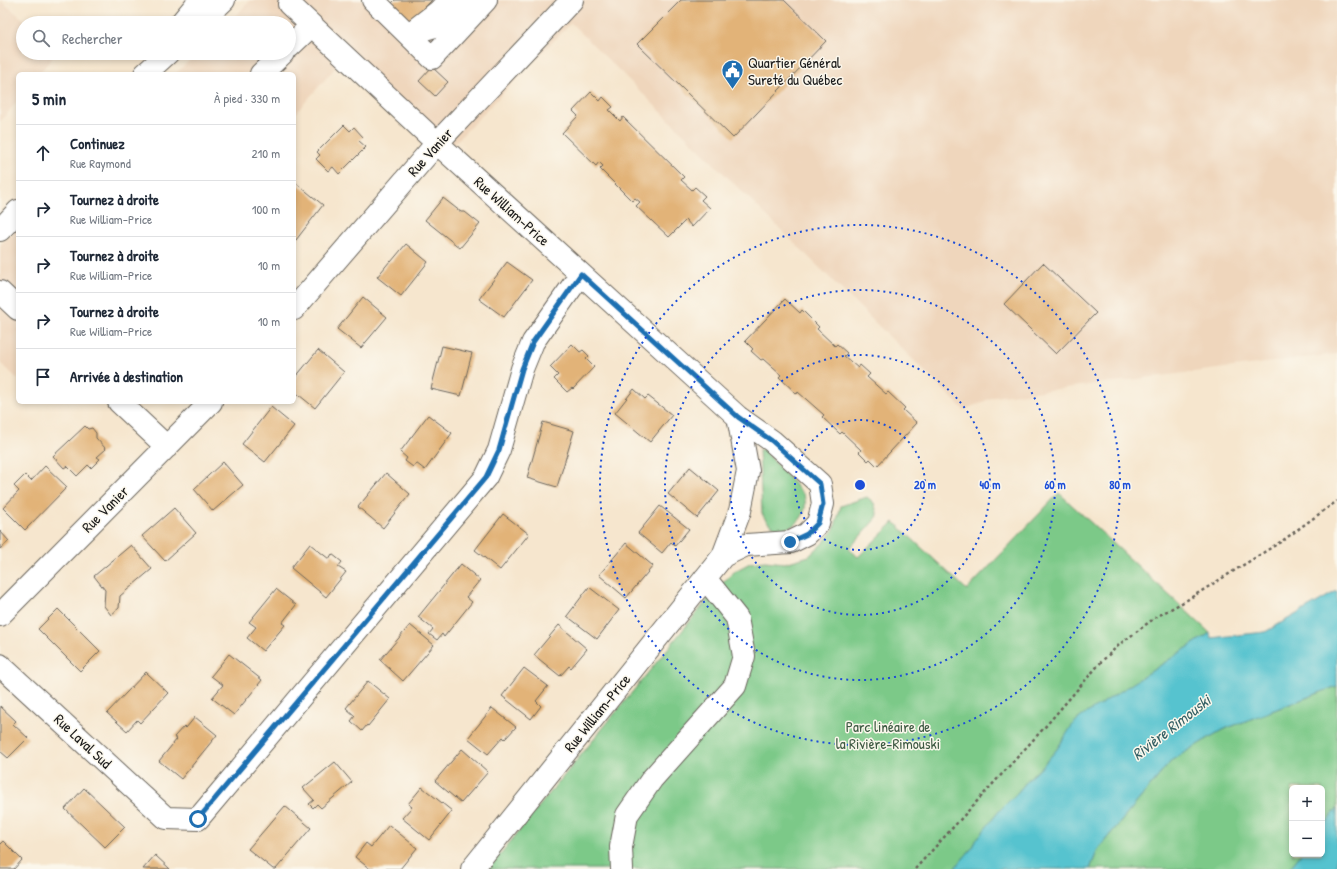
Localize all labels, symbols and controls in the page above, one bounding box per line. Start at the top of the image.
search box [16,16,296,60]
icon: search [30,27,52,49]
text: Rechercher [62,28,123,49]
place label: Quartier Général Sureté du Québec [748,52,842,90]
public building icon: Quartier Général Sureté du Québec [719,58,745,91]
text: 5 min [32,87,66,110]
text: À pied · 330 m [214,89,280,107]
street label: Rue Vanier [403,123,457,181]
text: Continuez [70,133,125,154]
icon: ahead [32,142,54,164]
text: 210 m [252,144,280,162]
text: Rue Raymond [70,154,131,172]
street label: Rue William-Price [470,171,554,251]
text: Tournez à droite [70,189,159,210]
icon: right [32,198,54,220]
text: 100 m [252,200,280,218]
text: Rue William-Price [70,210,152,228]
text: Tournez à droite [70,245,159,266]
icon: right [32,254,54,276]
text: 10 m [258,256,280,274]
text: Rue William-Price [70,266,152,284]
text: Tournez à droite [70,301,159,322]
icon: right [32,310,54,332]
text: 10 m [258,312,280,330]
text: Rue William-Price [70,322,152,340]
icon: arrive [32,366,54,388]
text: Arrivée à destination [70,366,183,387]
text: 20 m [914,476,936,493]
text: 40 m [980,476,1000,493]
text: 60 m [1044,476,1066,493]
text: 80 m [1109,476,1131,493]
centre of rings [853,478,867,492]
street label: Rue Vanier [77,481,133,537]
route end [781,533,799,551]
street label: Rue William-Price [559,669,635,756]
water label: Rivière Rimouski [1127,688,1216,765]
street label: Rue Laval Sud [50,709,117,773]
park label: Parc linéaire de la Rivière-Rimouski [836,716,940,754]
map controls [1289,785,1325,857]
button: + [1289,785,1325,821]
route start [189,810,207,828]
button: − [1289,821,1325,857]

